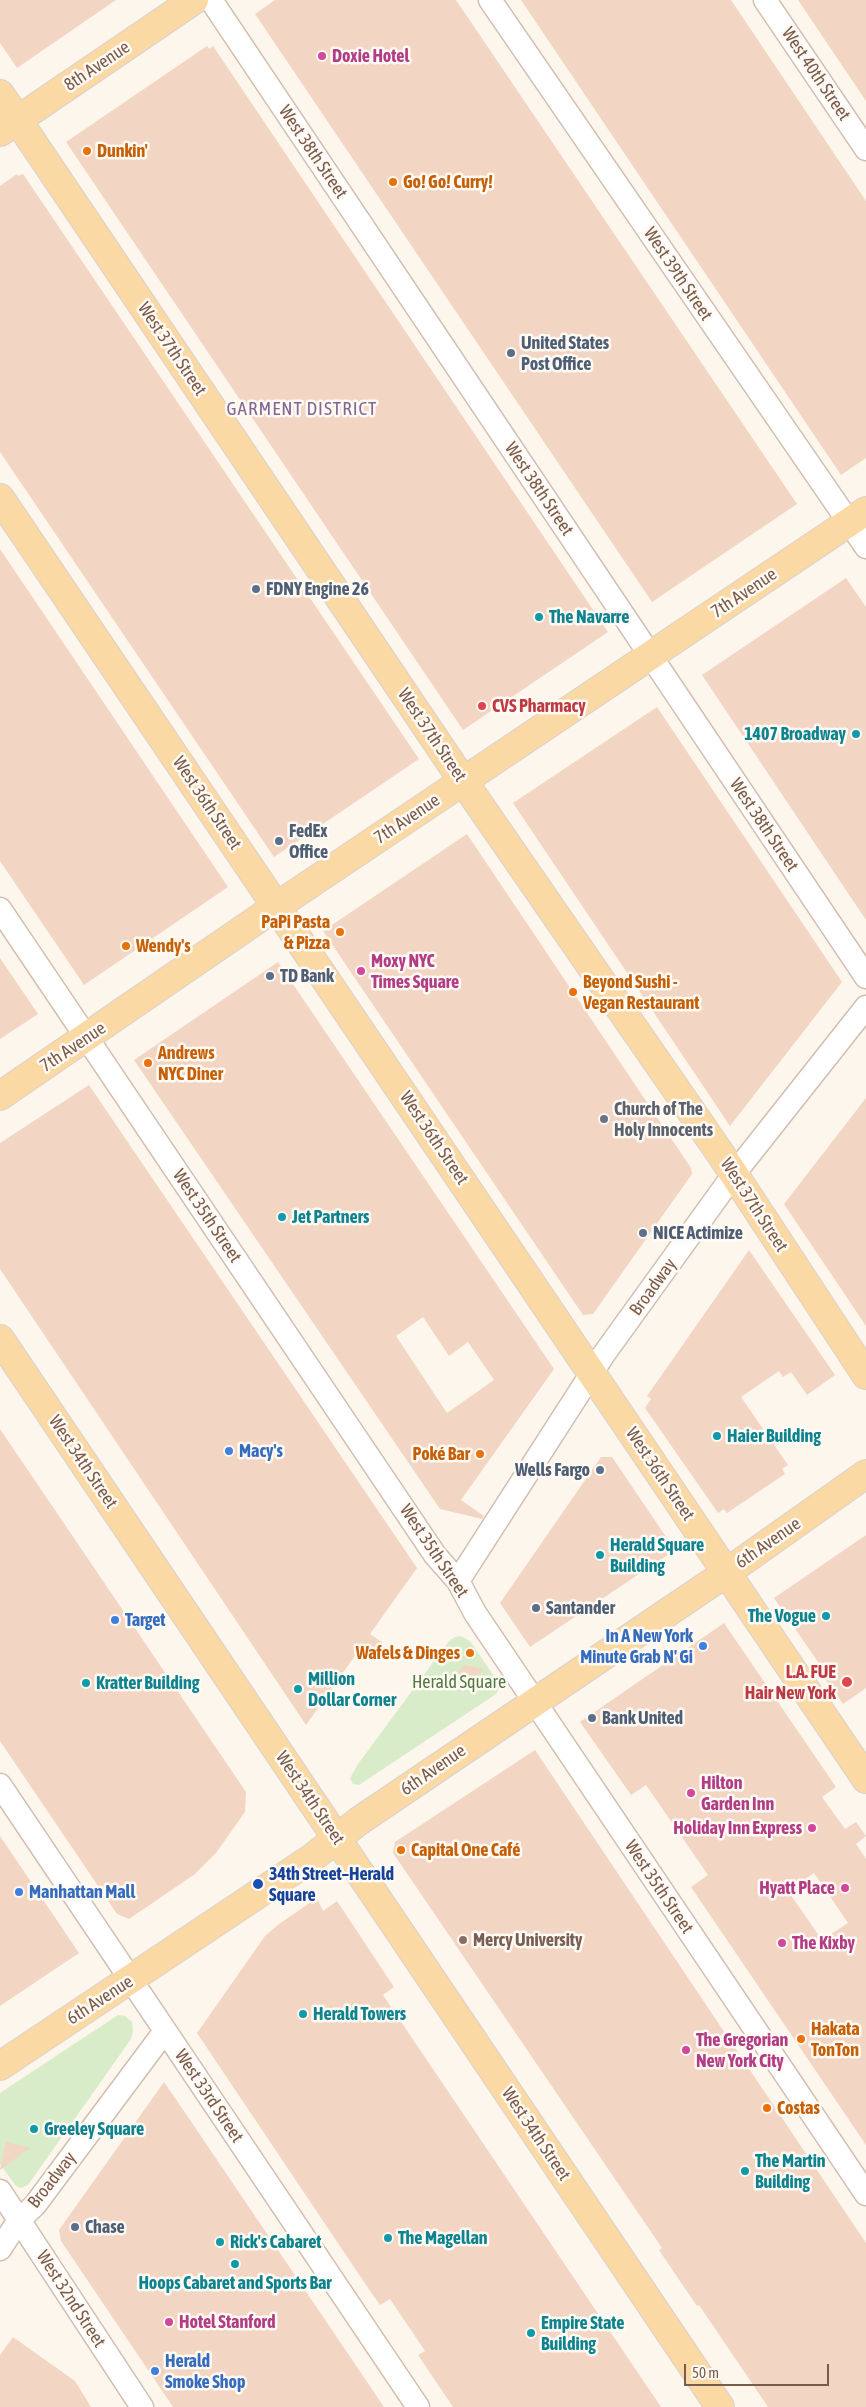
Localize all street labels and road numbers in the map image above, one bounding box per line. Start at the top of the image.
street label: West 40th Street [777,23,855,125]
street label: 8th Avenue [60,36,134,96]
street label: West 38th Street [274,101,352,203]
street label: West 39th Street [639,223,717,325]
street label: West 37th Street [133,298,211,400]
street label: West 38th Street [500,438,578,540]
street label: 7th Avenue [707,563,781,623]
street label: West 37th Street [393,684,471,786]
street label: West 36th Street [168,752,246,854]
street label: West 38th Street [725,774,803,876]
street label: 7th Avenue [370,789,444,849]
street label: 7th Avenue [36,1017,110,1077]
street label: West 36th Street [395,1087,473,1189]
street label: West 37th Street [716,1154,792,1256]
street label: West 35th Street [168,1165,246,1267]
street label: Broadway [625,1254,681,1320]
street label: West 34th Street [44,1411,122,1513]
street label: West 36th Street [621,1423,699,1525]
street label: West 35th Street [395,1500,473,1602]
street label: 6th Avenue [731,1513,805,1573]
street label: 6th Avenue [396,1740,470,1800]
street label: West 34th Street [271,1747,349,1849]
street label: West 35th Street [620,1836,698,1938]
street label: 6th Avenue [63,1971,137,2029]
street label: West 33rd Street [170,2045,248,2147]
street label: West 34th Street [497,2083,575,2185]
street label: Broadway [23,2148,81,2212]
street label: West 32nd Street [32,2247,110,2351]

